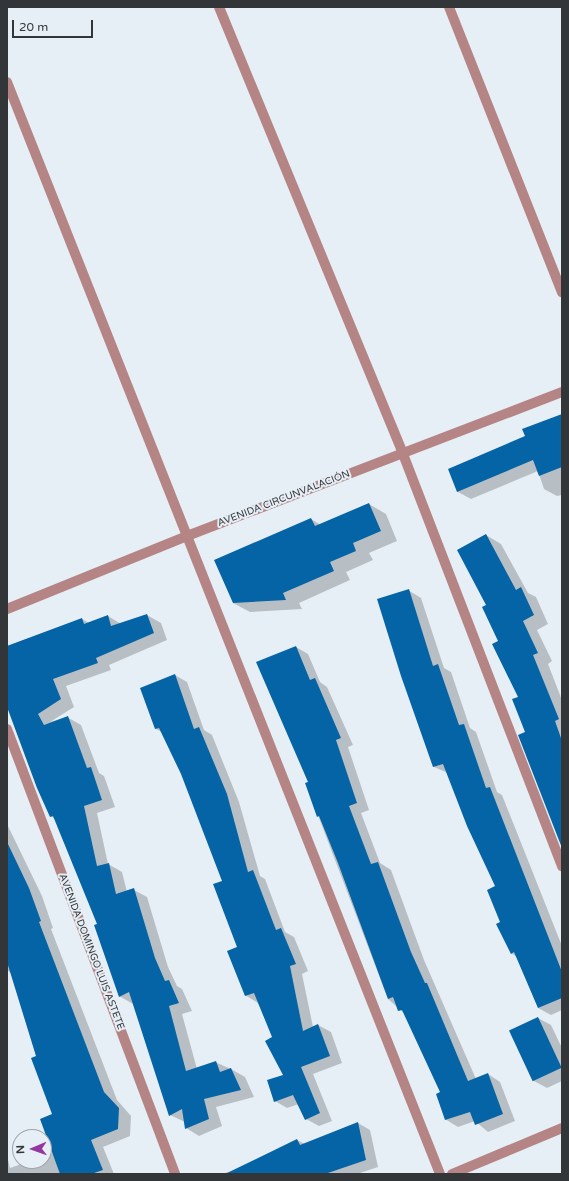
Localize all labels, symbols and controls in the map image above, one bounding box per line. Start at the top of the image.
scale bar [14,12,95,38]
text: 20 m [19,20,48,34]
street label: AVENIDA CIRCUNVALACIÓN [216,468,352,530]
street label: AVENIDA DOMINGO LUIS ASTETE [56,872,126,1032]
north arrow [12,1129,52,1169]
text: N [14,1145,27,1154]

